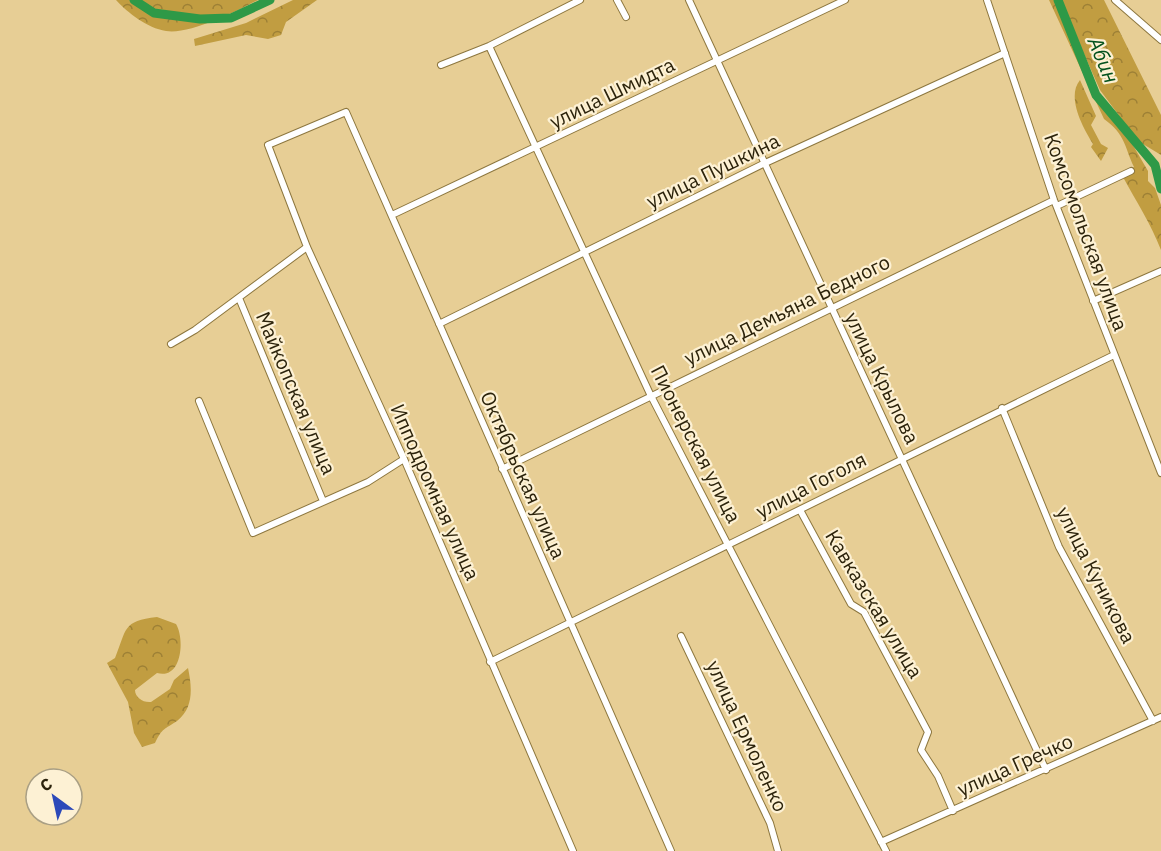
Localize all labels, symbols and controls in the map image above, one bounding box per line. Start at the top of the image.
water label: Абин [1081,31,1126,87]
street label: улица Шмидта [545,50,679,135]
street label: улица Пушкина [642,126,784,214]
street label: Комсомольская улица [1038,129,1135,335]
street label: улица Демьяна Бедного [679,248,894,371]
street label: Майкопская улица [250,307,343,479]
street label: улица Крылова [839,307,926,449]
street label: Пионерская улица [645,360,748,527]
street label: Октябрьская улица [474,387,573,563]
street label: Ипподромная улица [384,399,487,584]
street label: улица Гоголя [751,445,871,524]
street label: улица Куникова [1050,502,1143,648]
street label: Кавказская улица [819,524,930,683]
street label: улица Ермоленко [700,656,794,816]
street label: улица Гречко [953,727,1077,802]
north arrow [24,767,84,827]
text: С [36,773,56,796]

